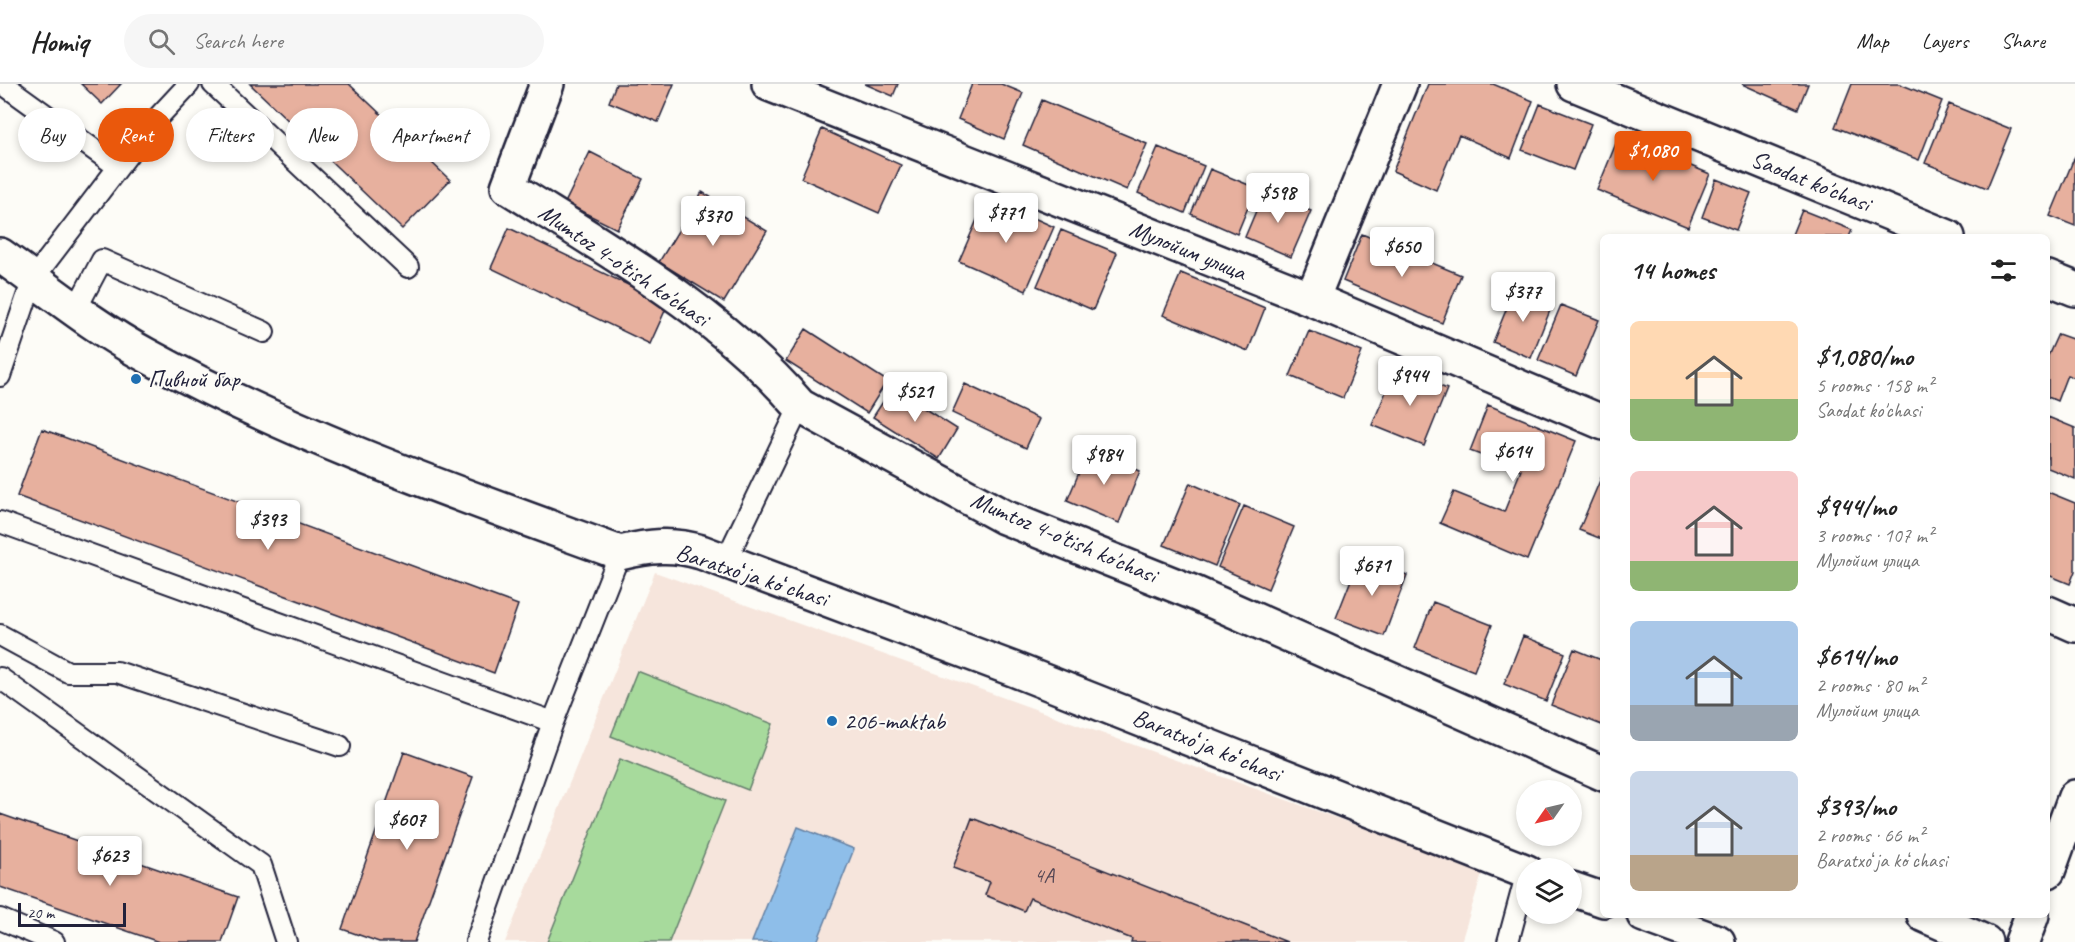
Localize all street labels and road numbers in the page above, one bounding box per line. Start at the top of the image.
street label: Saodat ko'chasi [1747,143,1877,219]
street label: Mumtoz 4-o'tish ko'chasi [533,197,717,335]
street label: Мулойим улица [1125,213,1252,287]
street label: Mumtoz 4-o'tish ko'chasi [966,484,1164,591]
street label: Baratxoʻja koʻchasi [672,536,834,614]
street label: Baratxoʻja koʻchasi [1128,702,1288,789]

